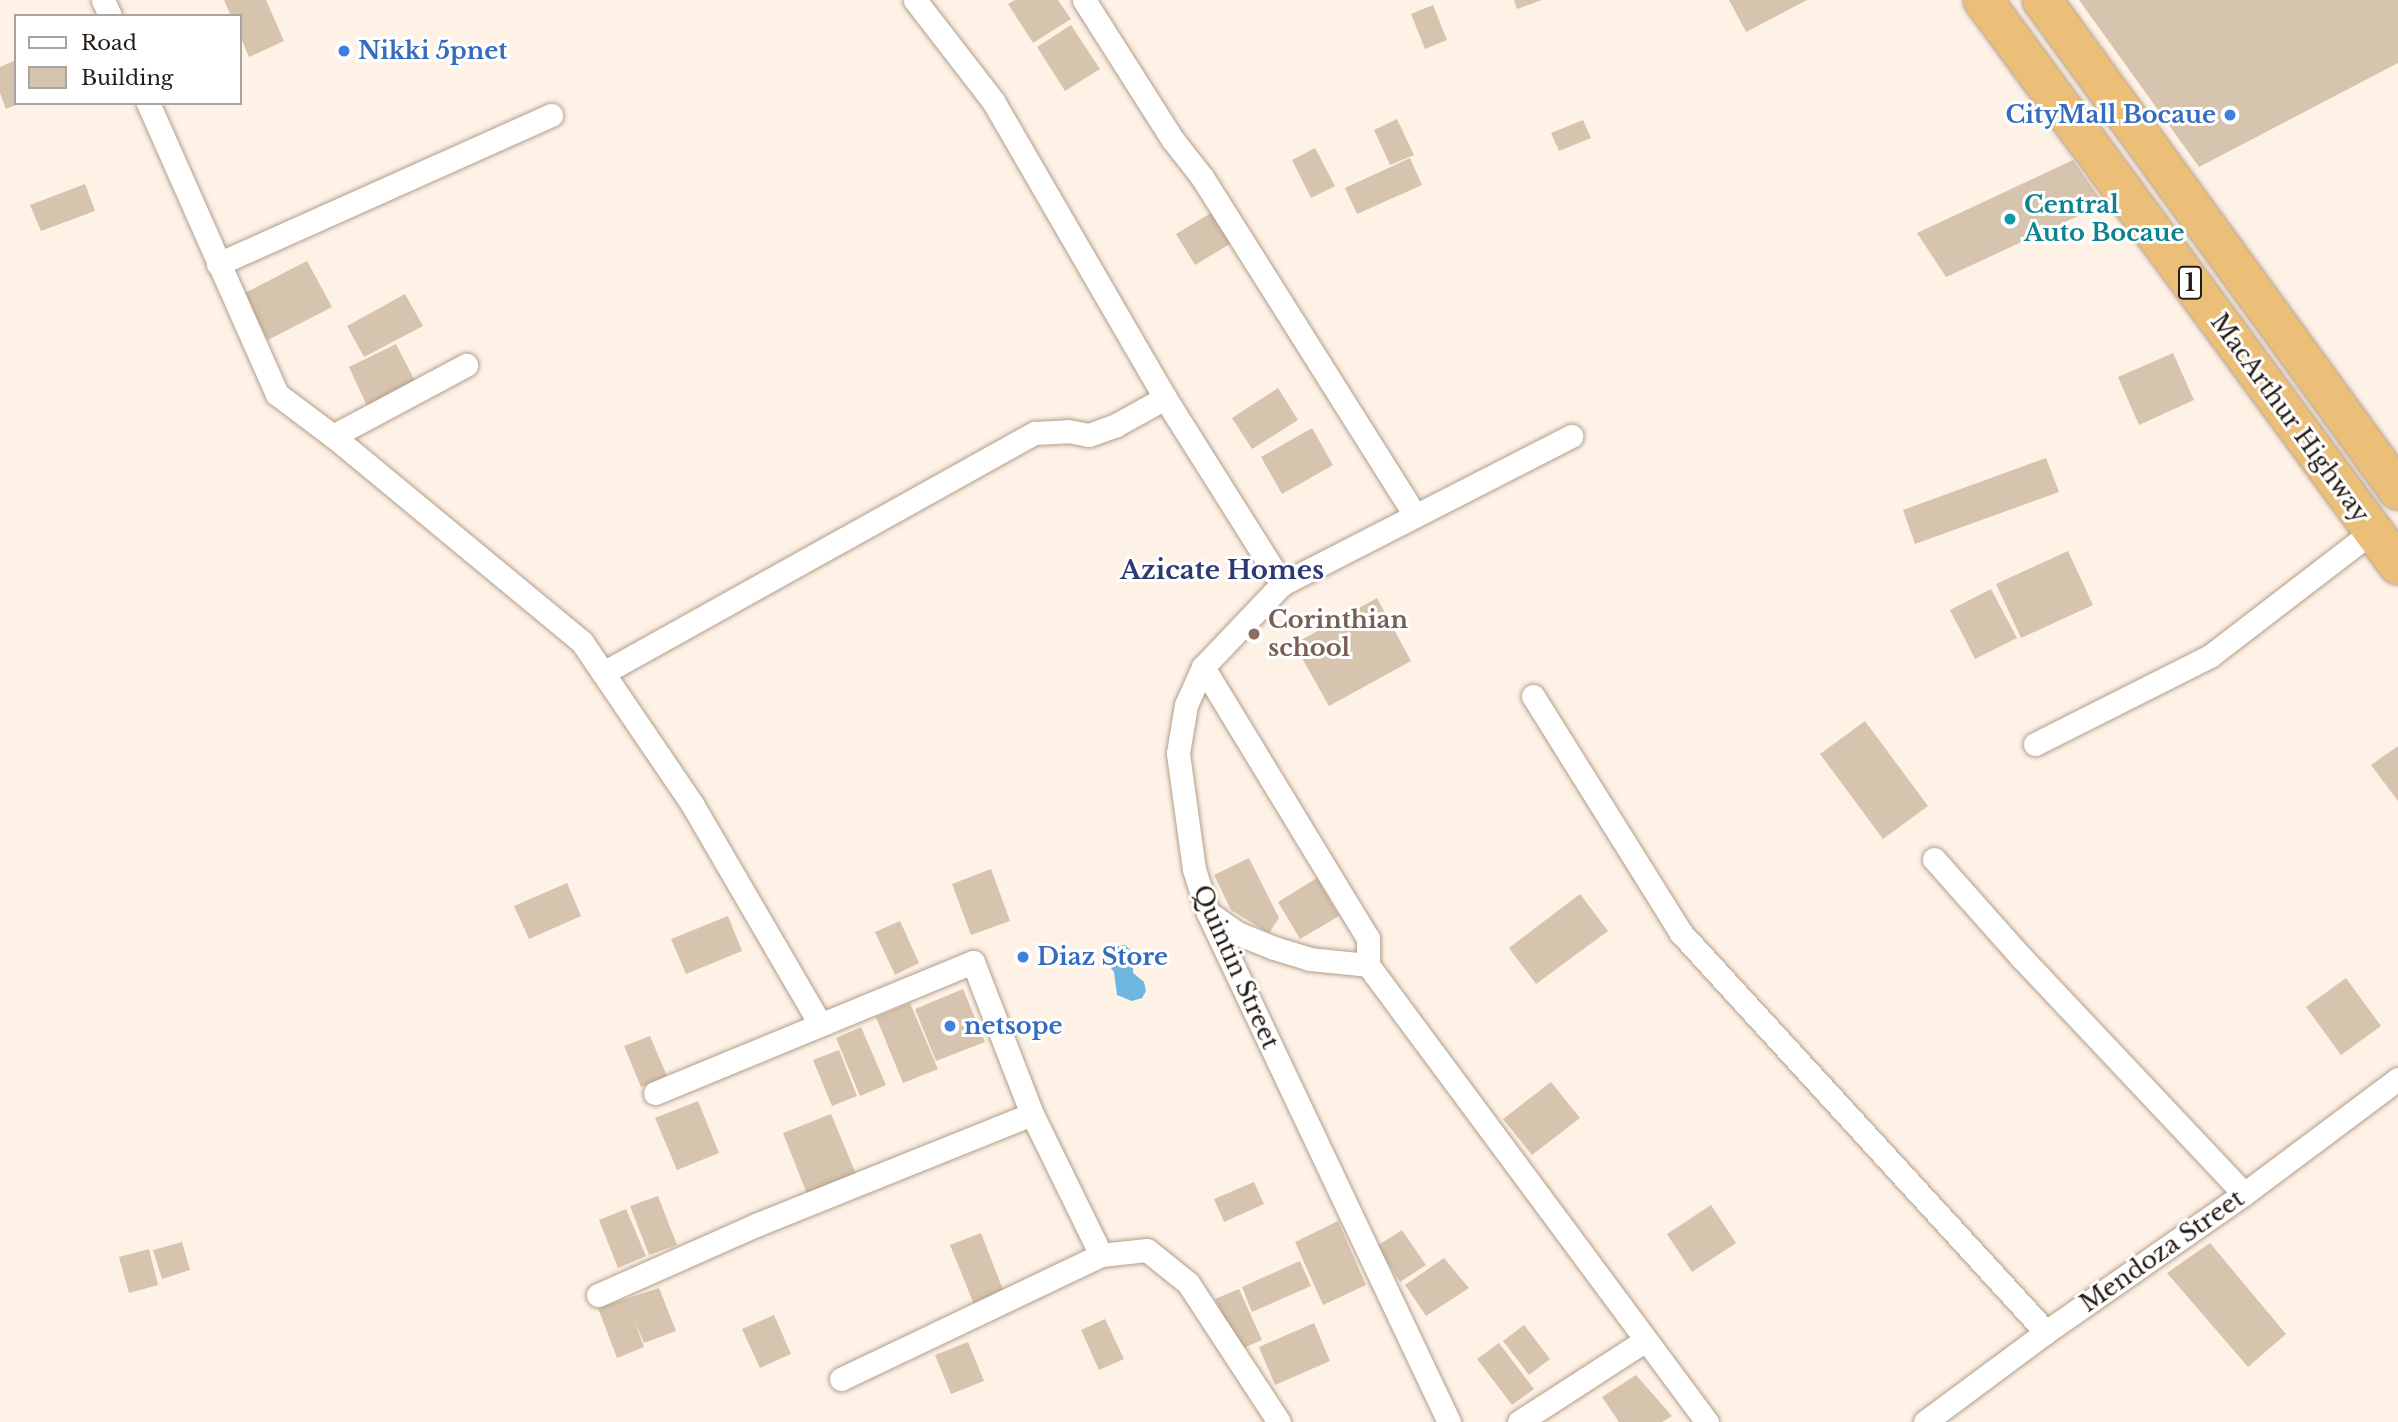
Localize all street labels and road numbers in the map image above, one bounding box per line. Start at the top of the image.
road number: 1 [2178,264,2202,302]
street label: MacArthur Highway [2204,308,2376,528]
street label: Quintin Street [1187,881,1285,1053]
street label: Mendoza Street [2075,1184,2249,1318]

